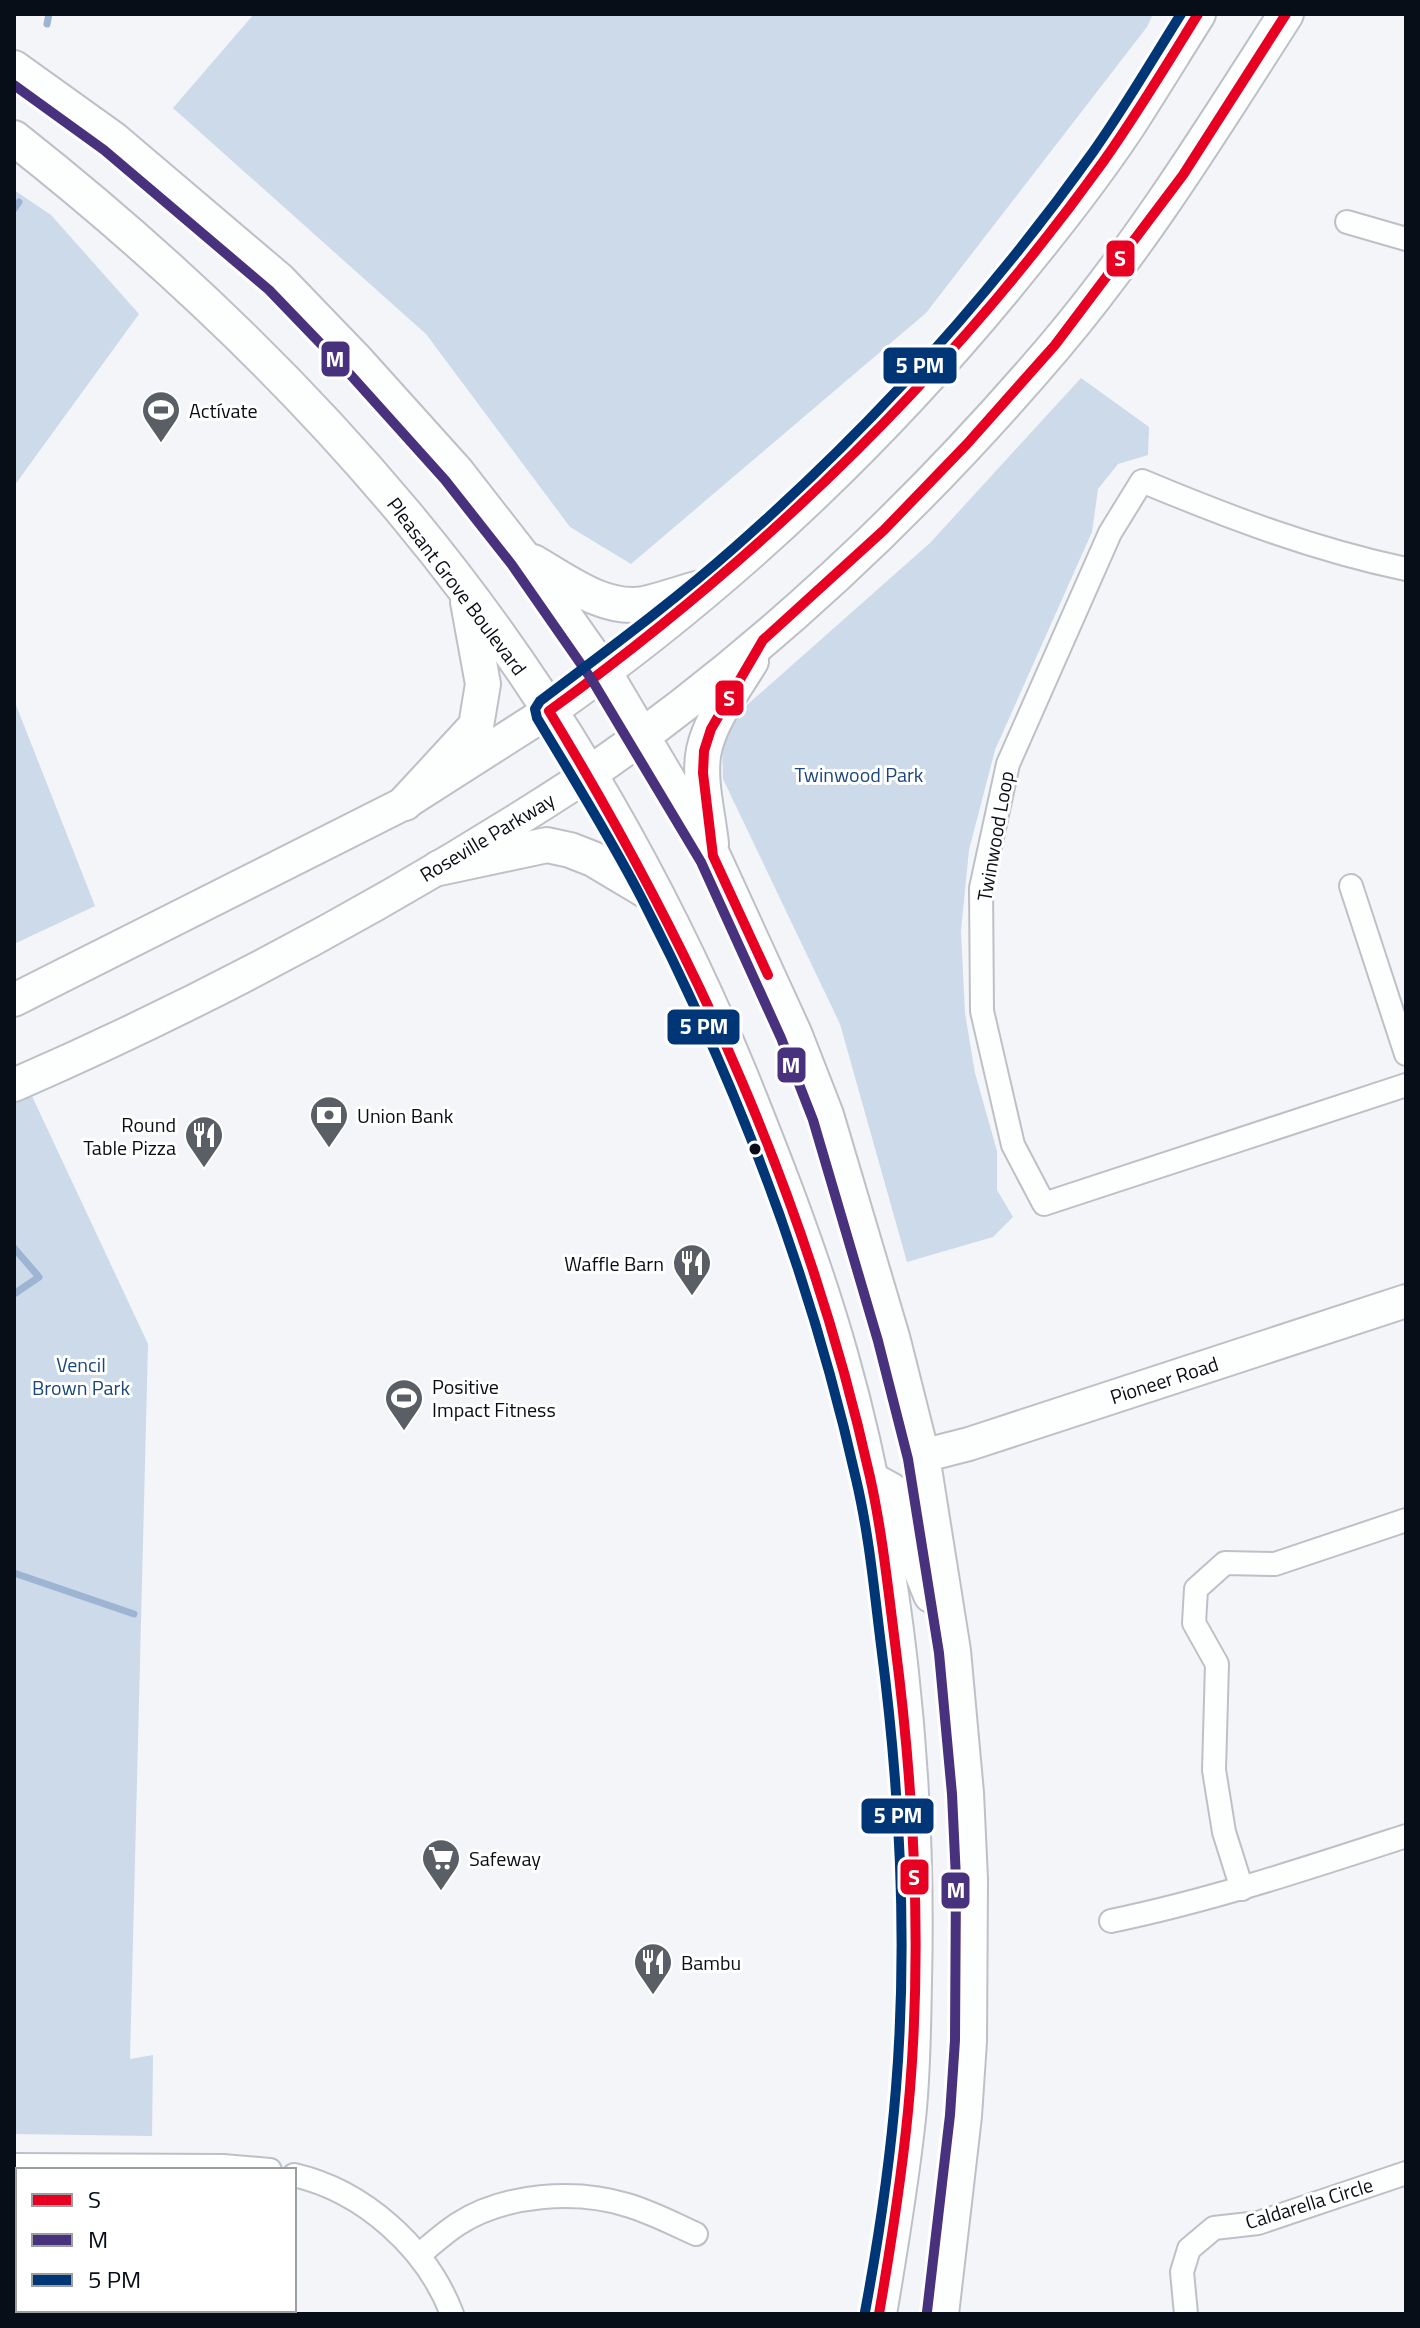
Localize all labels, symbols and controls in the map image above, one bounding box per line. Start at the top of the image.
line badge: S [1105,239,1136,278]
text: S [1114,241,1126,275]
line badge: M [320,340,351,378]
text: M [326,342,344,376]
line badge: 5 PM [882,346,958,385]
text: 5 PM [896,348,945,382]
sports icon: Actívate [140,389,182,444]
place label: Actívate [189,395,258,426]
street label: Pleasant Grove Boulevard [380,490,534,682]
line badge: S [714,679,745,717]
text: S [723,681,735,715]
park label: Twinwood Park [795,759,924,790]
street label: Twinwood Loop [968,768,1022,904]
street label: Roseville Parkway [414,784,561,890]
line badge: 5 PM [666,1008,741,1046]
text: 5 PM [680,1009,729,1043]
line badge: M [776,1046,807,1084]
text: M [782,1048,800,1082]
bank icon: Union Bank [308,1094,350,1149]
place label: Union Bank [357,1100,454,1131]
place label: Round Table Pizza [83,1109,176,1163]
restaurant icon: Round Table Pizza [183,1114,225,1169]
unlabelled marker [747,1141,763,1157]
restaurant icon: Waffle Barn [671,1242,713,1297]
place label: Waffle Barn [564,1248,664,1279]
street label: Pioneer Road [1106,1348,1222,1412]
park label: Vencil Brown Park [32,1349,130,1403]
place label: Positive Impact Fitness [432,1371,556,1425]
sports icon: Positive Impact Fitness [383,1377,425,1432]
line badge: 5 PM [860,1797,935,1835]
text: 5 PM [874,1798,923,1832]
supermarket icon: Safeway [420,1837,462,1892]
place label: Safeway [469,1843,541,1874]
line badge: S [899,1858,930,1896]
text: S [908,1860,920,1894]
line badge: M [940,1871,971,1910]
text: M [947,1873,965,1907]
restaurant icon: Bambu [632,1941,674,1996]
place label: Bambu [681,1947,741,1978]
legend [16,2168,296,2312]
street label: Caldarella Circle [1241,2169,1377,2237]
text: S [88,2181,101,2217]
text: M [88,2221,108,2257]
text: 5 PM [88,2261,141,2297]

